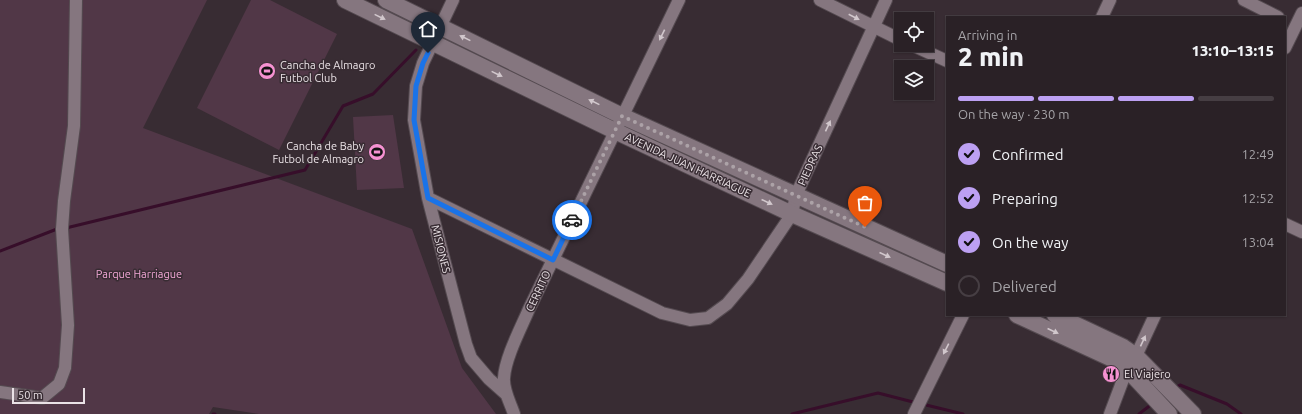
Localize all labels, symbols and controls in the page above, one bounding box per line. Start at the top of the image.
pin [411,12,445,53]
map controls [894,12,934,100]
button: locate [894,12,934,52]
one-way arrow [375,14,386,20]
one-way arrow [849,14,860,21]
icon: home [417,18,439,40]
text: Arriving in [958,28,1017,42]
one-way arrow [659,29,665,41]
one-way arrow [459,35,470,41]
text: 2 min [958,42,1024,71]
text: 13:10–13:15 [1191,42,1274,59]
place label: Cancha de Almagro Futbol Club [280,59,375,84]
button: layers [894,60,934,100]
sports icon: Cancha de Almagro Futbol Club [257,61,277,81]
one-way arrow [492,71,503,77]
one-way arrow [588,99,599,105]
text: On the way · 230 m [958,107,1070,121]
one-way arrow [825,120,831,132]
street label: AVENIDA JUAN HARRIAGUE [623,130,753,200]
place label: Cancha de Baby Futbol de Almagro [272,140,365,165]
sports icon: Cancha de Baby Futbol de Almagro [367,142,387,162]
street label: PIEDRAS [795,142,825,187]
icon: check [958,143,980,165]
text: Confirmed [992,146,1064,163]
text: 12:49 [1241,147,1274,161]
pin [848,186,882,227]
icon: check [958,187,980,209]
text: Preparing [992,190,1058,207]
text: 12:52 [1241,191,1274,205]
icon: bag [854,192,876,214]
one-way arrow [761,199,772,205]
courier [552,200,592,240]
icon: car [561,209,583,231]
street label: MISIONES [429,224,453,275]
icon: check [958,231,980,253]
text: On the way [992,234,1068,251]
text: 13:04 [1241,235,1274,249]
one-way arrow [879,252,891,258]
park label: Parque Harriague [96,268,182,280]
street label: CERRITO [523,269,553,313]
text: Delivered [992,278,1057,295]
one-way arrow [1047,329,1059,335]
one-way arrow [1140,335,1146,346]
one-way arrow [942,343,949,355]
restaurant icon: El Viajero [1101,364,1121,384]
place label: El Viajero [1124,368,1171,380]
scale bar [12,386,85,405]
text: 50 m [18,389,42,401]

